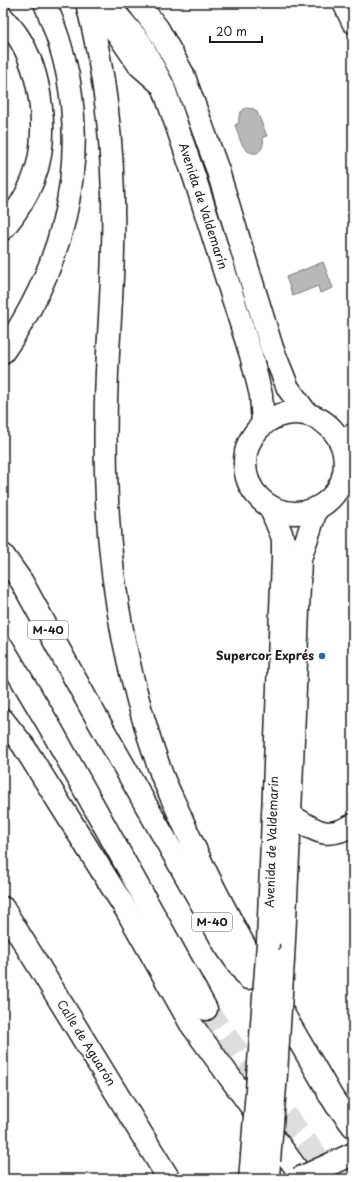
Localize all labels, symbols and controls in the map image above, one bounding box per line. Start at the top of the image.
scale bar [210,18,262,44]
text: 20 m [216,22,247,40]
street label: Avenida de Valdemarín [175,140,233,271]
road number: M-40 [28,621,68,639]
place label: Supercor Exprés [216,646,314,664]
marker: Supercor Exprés [317,651,327,661]
street label: Avenida de Valdemarín [260,776,282,908]
road number: M-40 [192,913,232,931]
street label: Calle de Aguarón [53,996,121,1089]

